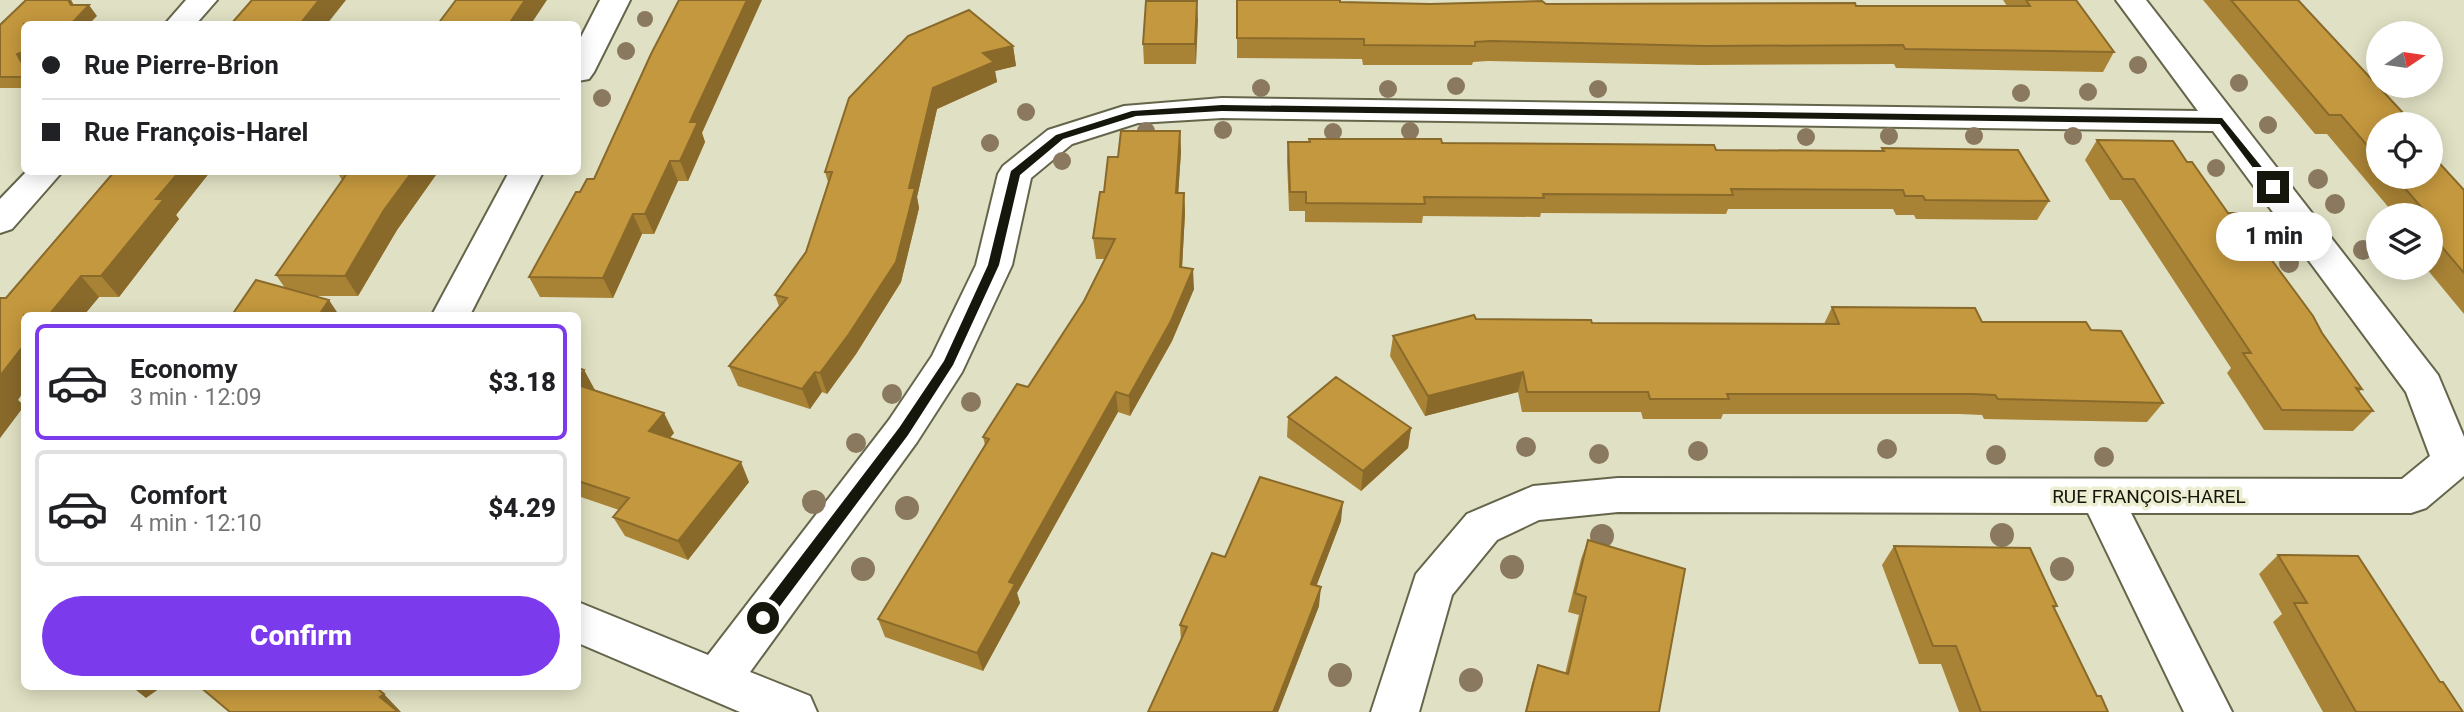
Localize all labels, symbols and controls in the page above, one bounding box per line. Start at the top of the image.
north arrow [2366,21,2443,98]
map controls [2366,21,2443,280]
text: Rue Pierre-Brion [84,50,279,80]
button: locate [2366,112,2443,189]
text: Rue François-Harel [84,117,308,147]
route end [2257,171,2289,203]
button: layers [2366,203,2443,280]
callout: 1 min [2215,212,2331,260]
text: 1 min [2245,223,2303,250]
icon: car [46,351,109,414]
text: Economy [130,354,237,384]
text: $3.18 [488,367,556,397]
text: 3 min · 12:09 [130,384,262,411]
icon: car [46,477,109,540]
text: Comfort [130,480,227,510]
street label: RUE FRANÇOIS-HAREL [2052,485,2246,508]
text: $4.29 [488,493,556,523]
text: 4 min · 12:10 [130,510,262,537]
button: Confirm [42,596,560,676]
route start [747,602,779,634]

